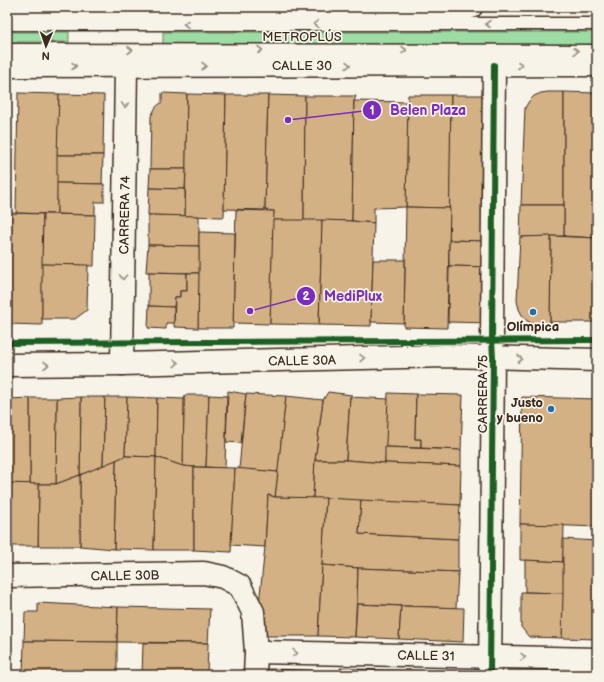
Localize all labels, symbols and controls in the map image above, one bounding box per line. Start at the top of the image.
one-way arrow [183,20,189,28]
one-way arrow [313,20,319,28]
one-way arrow [485,20,491,28]
north arrow [26,26,66,66]
street label: METROPLÚS [262,28,342,45]
one-way arrow [127,46,133,54]
one-way arrow [257,46,263,54]
one-way arrow [401,46,407,54]
one-way arrow [573,47,579,55]
text: N [41,49,50,62]
street label: CALLE 30 [272,58,332,74]
one-way arrow [345,61,351,69]
one-way arrow [517,61,523,69]
one-way arrow [71,62,77,70]
one-way arrow [201,62,207,70]
callout: Belen Plaza [362,97,474,123]
one-way arrow [121,102,129,108]
text: Belen Plaza [390,102,466,119]
text: 1 [369,103,375,118]
street label: CARRERA 74 [116,175,134,255]
one-way arrow [119,274,127,280]
callout: MediPlux [296,283,390,309]
text: MediPlux [324,288,383,305]
text: 2 [302,289,310,304]
marker: Olímpica [528,307,538,317]
place label: Olímpica [507,319,559,335]
street label: CALLE 30A [268,352,336,370]
one-way arrow [359,354,365,363]
one-way arrow [517,354,523,363]
street label: CARRERA 75 [475,355,491,433]
one-way arrow [173,359,179,367]
one-way arrow [43,361,49,369]
place label: Justo y bueno [497,395,543,426]
marker: Justo y bueno [546,404,556,414]
street label: CALLE 30B [91,567,160,585]
street label: CALLE 31 [397,648,455,664]
one-way arrow [292,649,298,657]
one-way arrow [520,653,526,661]

